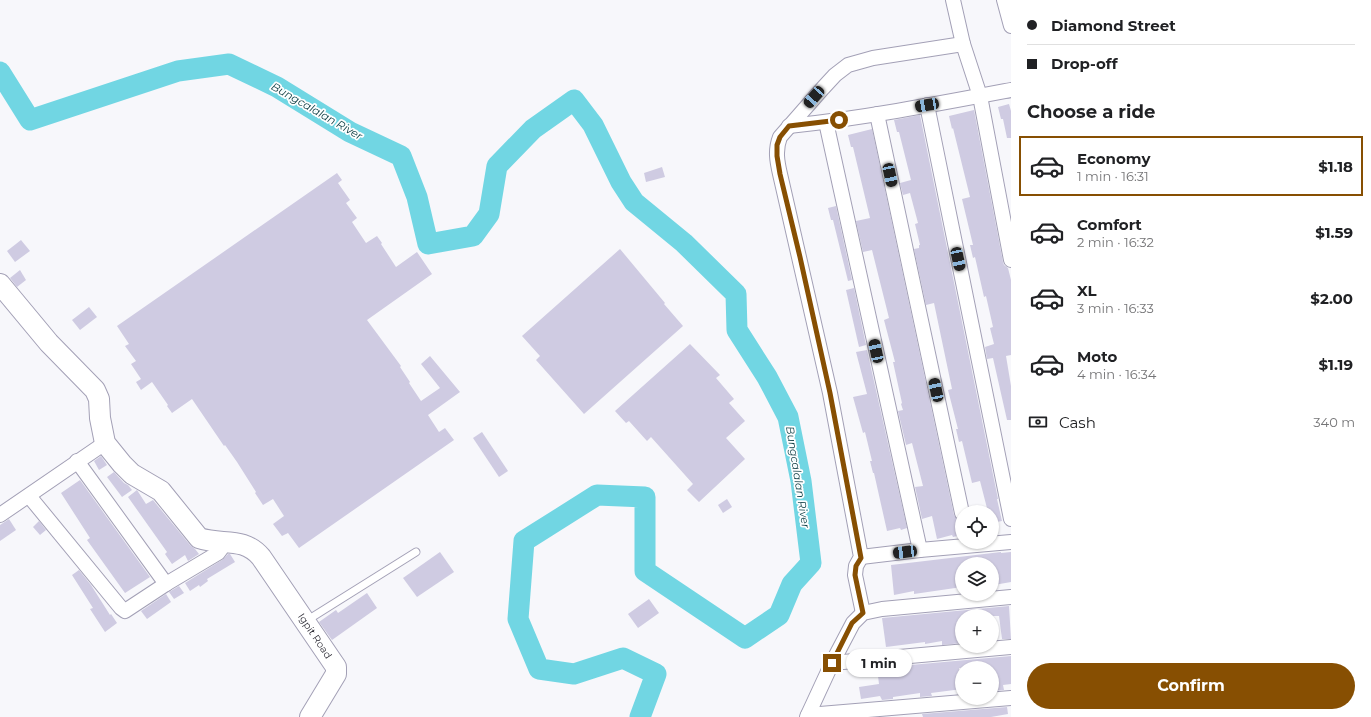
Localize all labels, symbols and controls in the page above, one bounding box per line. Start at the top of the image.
text: Diamond Street [1051,16,1176,35]
text: Drop-off [1051,54,1118,73]
water label: Bungcalalan River [269,79,366,143]
car [802,84,826,110]
car [914,97,940,113]
text: Choose a ride [1027,101,1155,123]
route start [830,111,848,129]
icon: car [1029,148,1065,184]
text: Economy [1077,149,1150,168]
text: $1.18 [1318,157,1353,176]
car [882,162,898,188]
text: 1 min · 16:31 [1077,168,1149,184]
icon: car [1029,214,1065,250]
text: Comfort [1077,215,1142,234]
text: $1.59 [1315,223,1353,242]
text: 2 min · 16:32 [1077,234,1154,250]
car [950,246,966,272]
icon: car [1029,280,1065,316]
text: XL [1077,281,1096,300]
text: $2.00 [1310,289,1353,308]
text: 3 min · 16:33 [1077,300,1154,316]
car [868,338,884,364]
icon: car [1029,346,1065,382]
text: Moto [1077,347,1117,366]
text: $1.19 [1319,355,1353,374]
text: 4 min · 16:34 [1077,366,1156,382]
car [928,377,944,403]
icon: cash [1027,411,1049,433]
text: Cash [1059,413,1096,432]
text: 340 m [1313,414,1355,430]
water label: Bungcalalan River [783,425,813,530]
map controls [955,505,999,705]
button: locate [955,505,999,549]
car [892,545,918,559]
button: layers [955,557,999,601]
button: + [955,609,999,653]
street label: Igpit Road [295,611,335,661]
callout: 1 min [846,649,912,677]
route end [823,654,841,672]
text: 1 min [861,655,897,671]
button: − [955,661,999,705]
button: Confirm [1027,663,1355,709]

